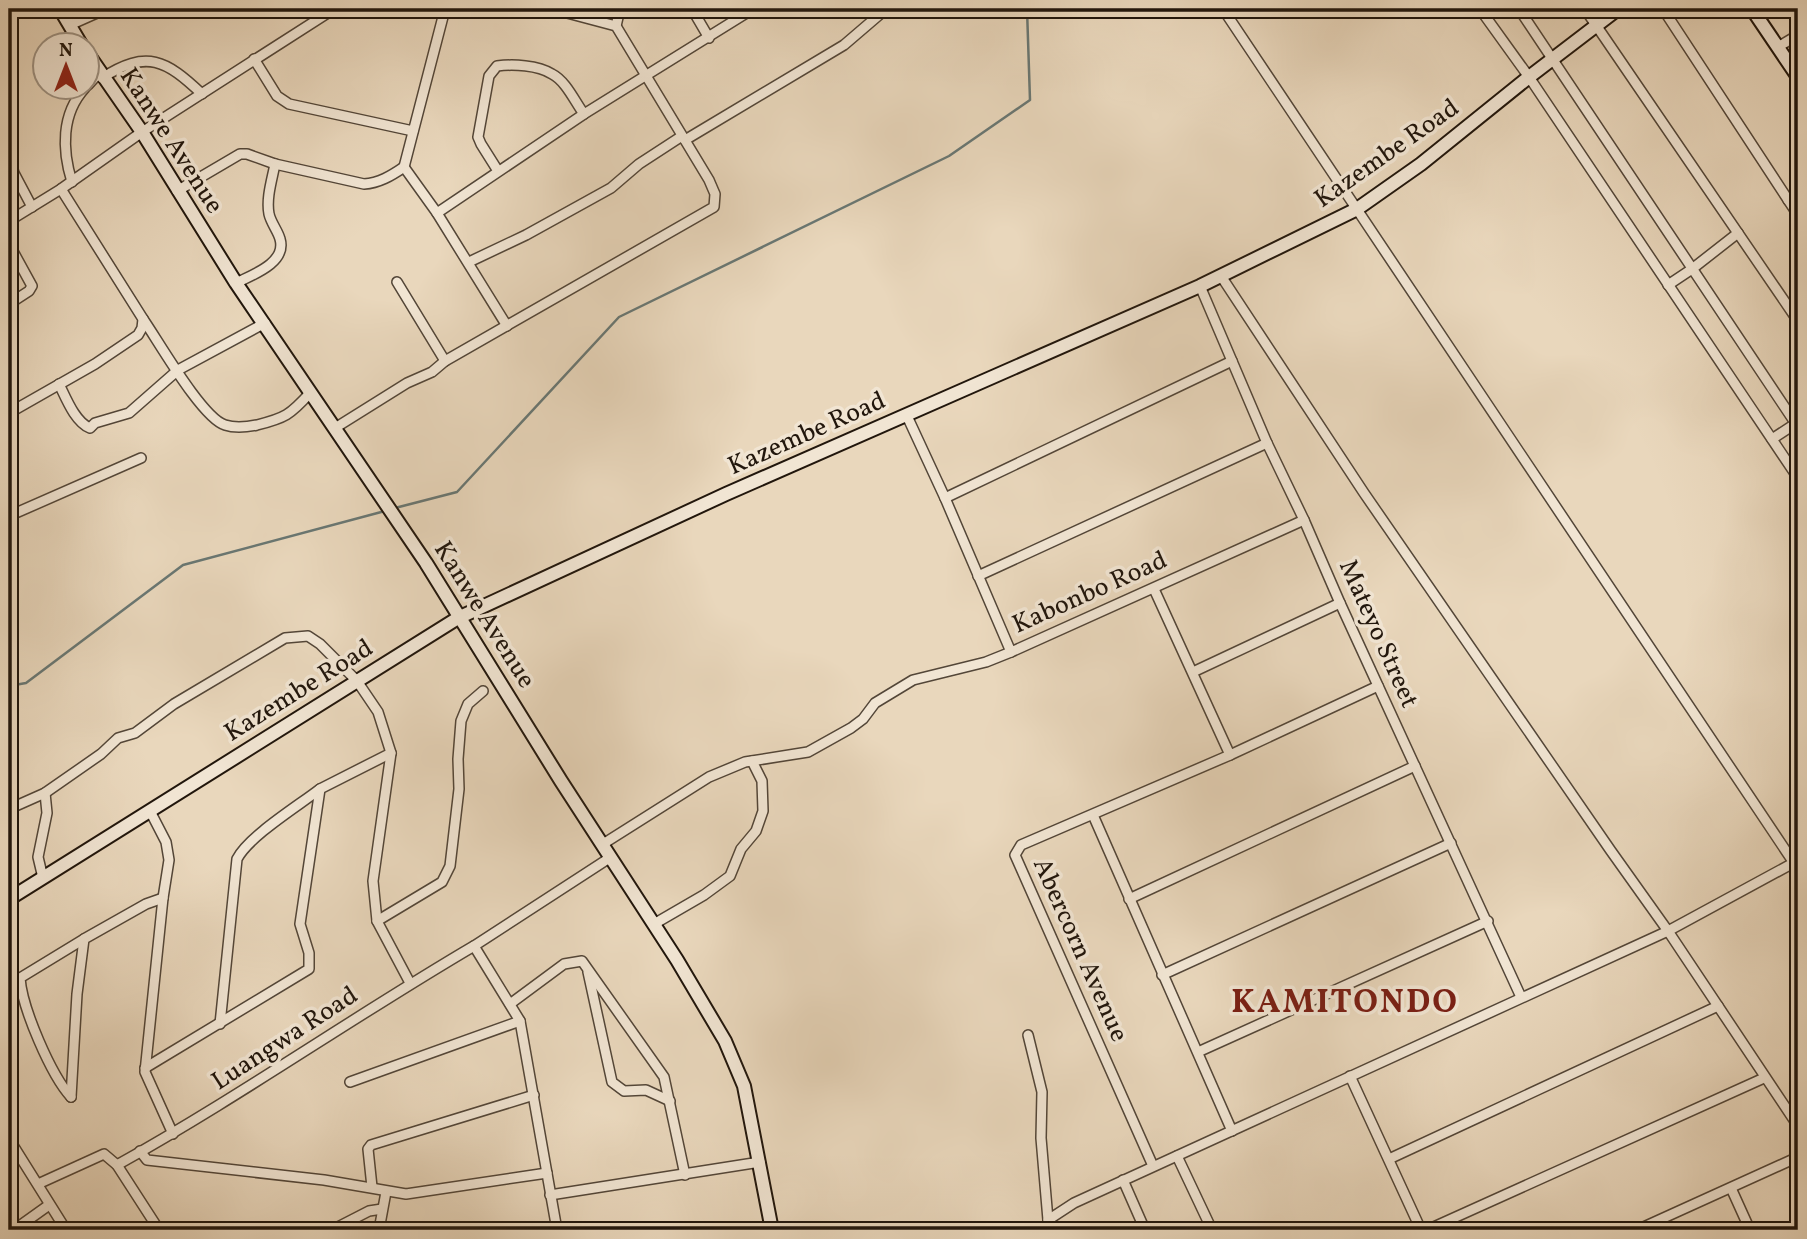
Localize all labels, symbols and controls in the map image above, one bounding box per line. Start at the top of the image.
north arrow [32,32,102,102]
text: N [59,38,73,64]
street label: Kanwe Avenue [110,61,232,221]
street label: Kazembe Road [1307,91,1467,217]
street label: Kazembe Road [722,383,892,485]
street label: Kanwe Avenue [424,534,544,696]
street label: Kabonbo Road [1007,543,1173,643]
street label: Mateyo Street [1329,554,1427,714]
street label: Kazembe Road [218,631,380,751]
street label: Abercorn Avenue [1023,852,1137,1048]
street label: Luangwa Road [205,978,365,1100]
district label: KAMITONDO [1231,981,1459,1027]

